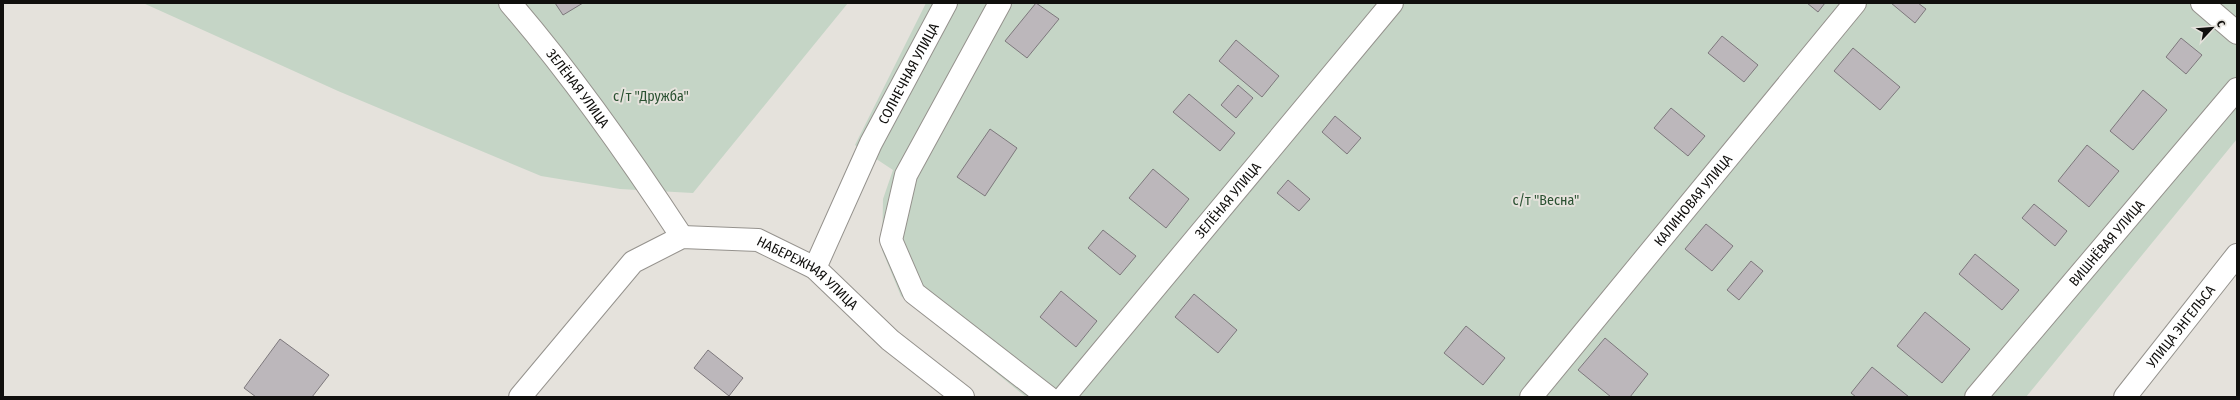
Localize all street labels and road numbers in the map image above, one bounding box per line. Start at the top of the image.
street label: СОЛНЕЧНАЯ УЛИЦА [874,19,943,127]
street label: ЗЕЛЁНАЯ УЛИЦА [543,45,613,131]
street label: КАЛИНОВАЯ УЛИЦА [1650,150,1736,249]
street label: ЗЕЛЁНАЯ УЛИЦА [1191,158,1265,242]
street label: ВИШНЁВАЯ УЛИЦА [2065,196,2148,290]
street label: НАБЕРЕЖНАЯ УЛИЦА [754,232,862,314]
street label: УЛИЦА ЭНГЕЛЬСА [2142,281,2219,372]

